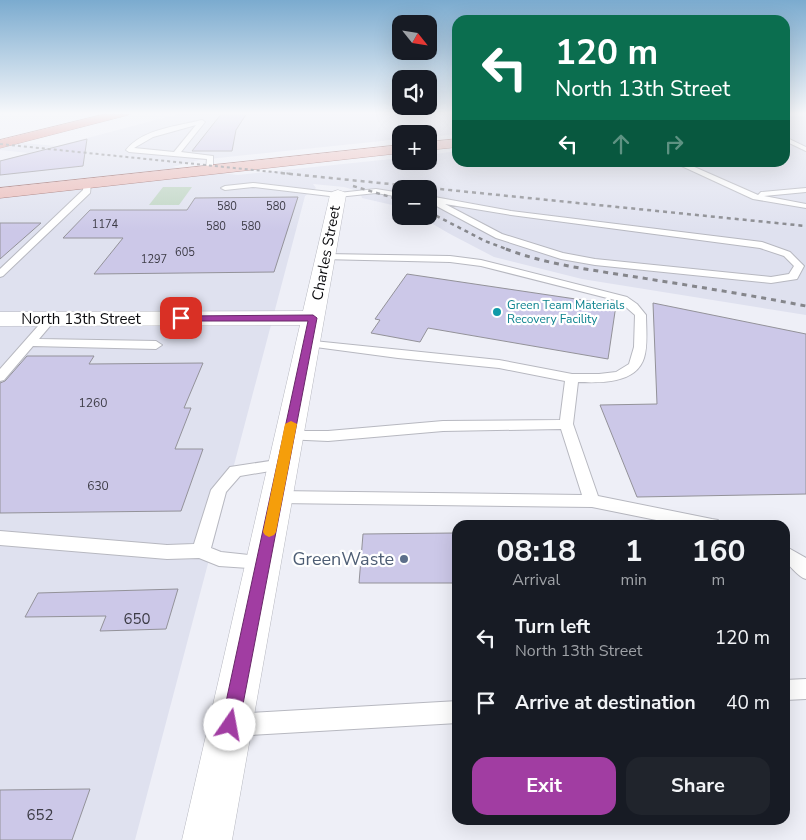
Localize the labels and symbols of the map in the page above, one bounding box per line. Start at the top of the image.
north arrow [392,15,438,60]
house number: 580 [217,199,237,214]
house number: 580 [266,199,286,214]
street label: Charles Street [307,203,345,302]
house number: 1174 [92,217,119,232]
house number: 580 [206,219,226,234]
house number: 580 [241,219,261,234]
house number: 605 [175,245,195,260]
house number: 1297 [141,252,167,267]
pin [160,297,202,339]
place label: Green Team Materials Recovery Facility [507,297,625,327]
marker: Green Team Materials Recovery Facility [491,306,503,318]
street label: North 13th Street [21,309,141,329]
house number: 1260 [79,395,107,411]
house number: 630 [87,478,109,494]
place label: GreenWaste [293,547,394,571]
marker: GreenWaste [398,553,410,565]
house number: 650 [123,609,151,629]
position arrow [203,698,255,750]
house number: 652 [26,805,54,825]

